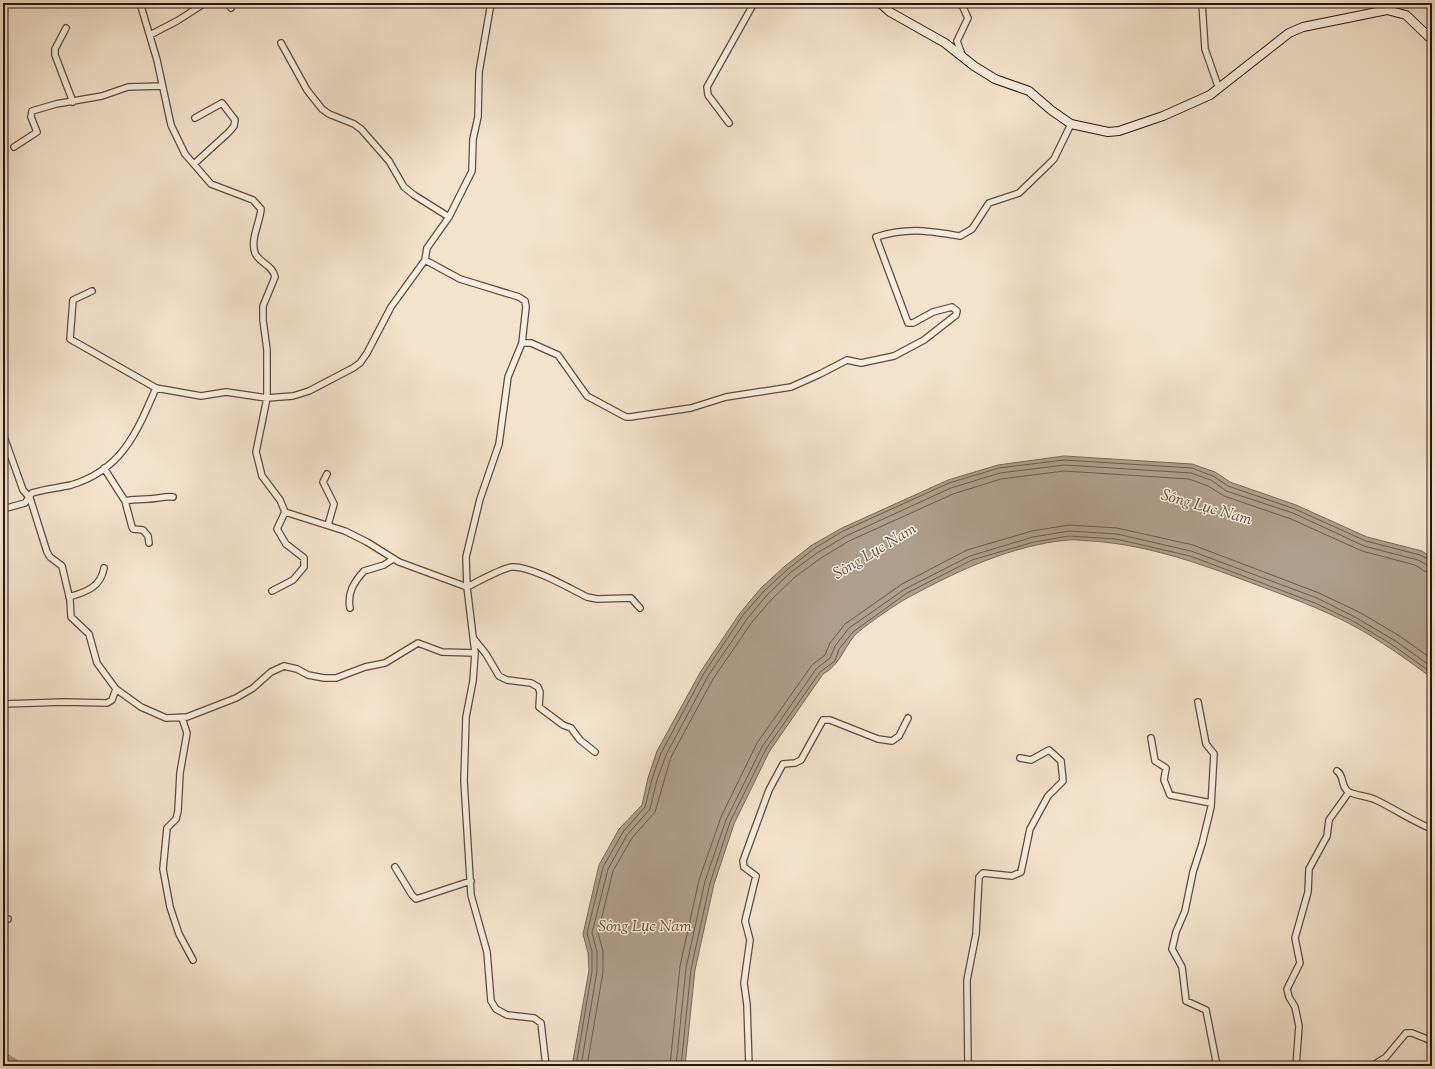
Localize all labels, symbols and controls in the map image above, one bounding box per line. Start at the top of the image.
water label: Sông Lục Nam [1158,484,1254,532]
water label: Sông Lục Nam [829,518,921,586]
water label: Sông Lục Nam [598,916,692,939]

